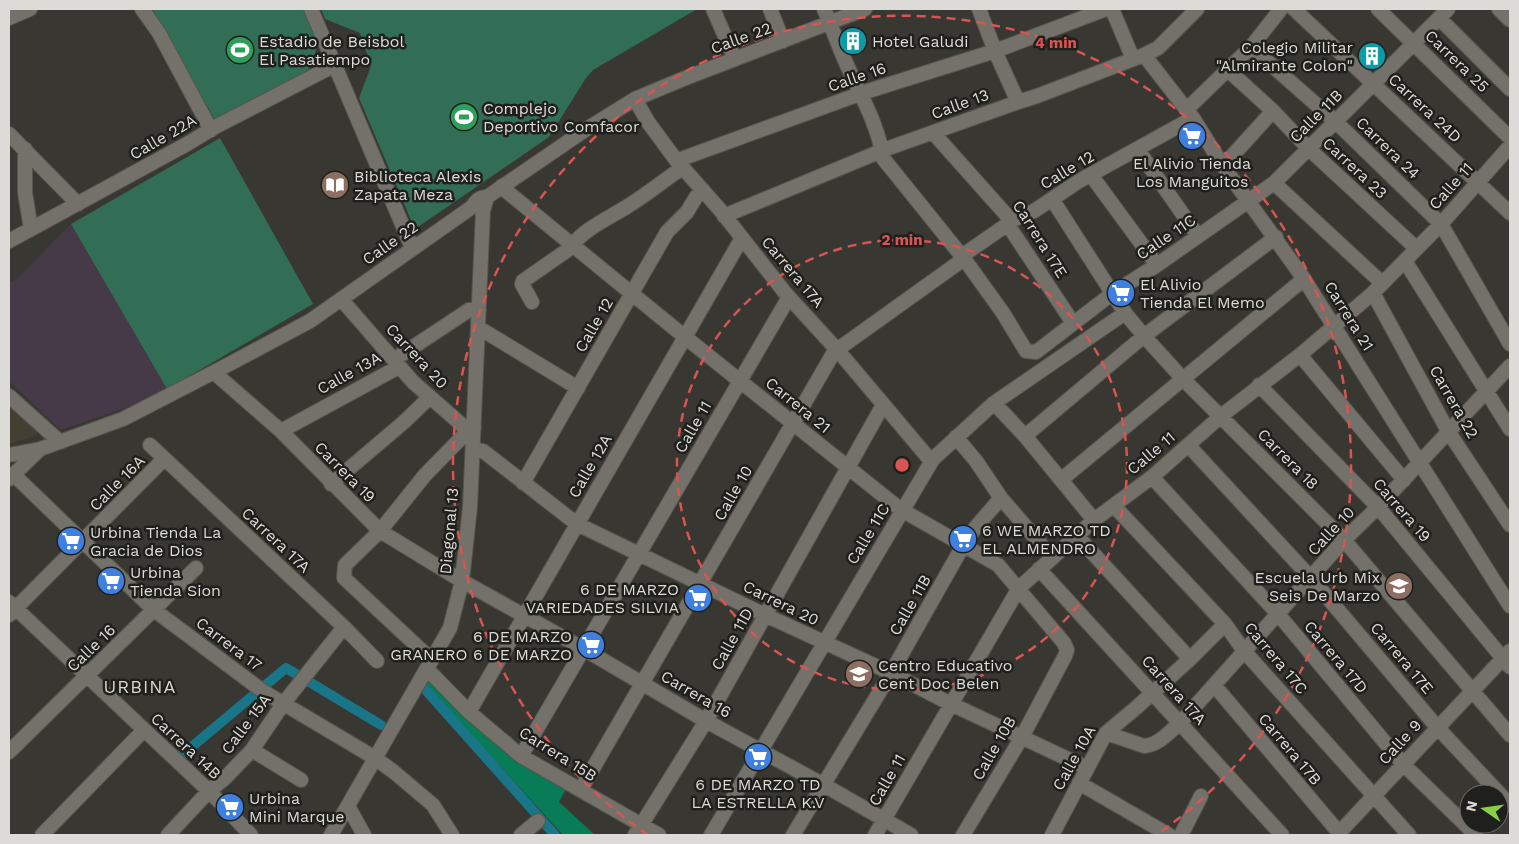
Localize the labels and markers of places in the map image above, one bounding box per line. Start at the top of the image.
building icon: Hotel Galudi [838,26,868,56]
place label: Estadio de Beisbol El Pasatiempo [259,32,404,69]
place label: Hotel Galudi [872,32,969,51]
sports icon: Estadio de Beisbol El Pasatiempo [225,35,255,65]
place label: Colegio Militar "Almirante Colon" [1216,38,1353,75]
building icon: Colegio Militar "Almirante Colon" [1357,41,1387,71]
place label: Complejo Deportivo Comfacor [483,99,640,136]
sports icon: Complejo Deportivo Comfacor [449,102,479,132]
supermarket icon: El Alivio Tienda Los Manguitos [1177,121,1207,151]
place label: El Alivio Tienda Los Manguitos [1133,154,1251,191]
place label: Biblioteca Alexis Zapata Meza [354,167,481,204]
library icon: Biblioteca Alexis Zapata Meza [320,170,350,200]
place label: El Alivio Tienda El Memo [1140,275,1265,312]
supermarket icon: El Alivio Tienda El Memo [1106,278,1136,308]
centre of rings [893,456,911,474]
place label: 6 WE MARZO TD EL ALMENDRO [982,521,1111,558]
place label: Urbina Tienda La Gracia de Dios [90,523,221,560]
supermarket icon: 6 WE MARZO TD EL ALMENDRO [948,524,978,554]
supermarket icon: Urbina Tienda La Gracia de Dios [56,526,86,556]
place label: Urbina Tienda Sion [130,563,221,600]
supermarket icon: Urbina Tienda Sion [96,566,126,596]
place label: Escuela Urb Mix Seis De Marzo [1255,568,1380,605]
school or university icon: Escuela Urb Mix Seis De Marzo [1384,571,1414,601]
place label: 6 DE MARZO VARIEDADES SILVIA [526,580,679,617]
supermarket icon: 6 DE MARZO VARIEDADES SILVIA [683,583,713,613]
place label: 6 DE MARZO GRANERO 6 DE MARZO [390,627,572,664]
supermarket icon: 6 DE MARZO GRANERO 6 DE MARZO [576,630,606,660]
place label: Centro Educativo Cent Doc Belen [878,656,1012,693]
school or university icon: Centro Educativo Cent Doc Belen [844,659,874,689]
supermarket icon: 6 DE MARZO TD LA ESTRELLA K.V [743,742,773,772]
place label: 6 DE MARZO TD LA ESTRELLA K.V [691,775,825,812]
place label: Urbina Mini Marque [249,789,345,826]
supermarket icon: Urbina Mini Marque [215,792,245,822]

